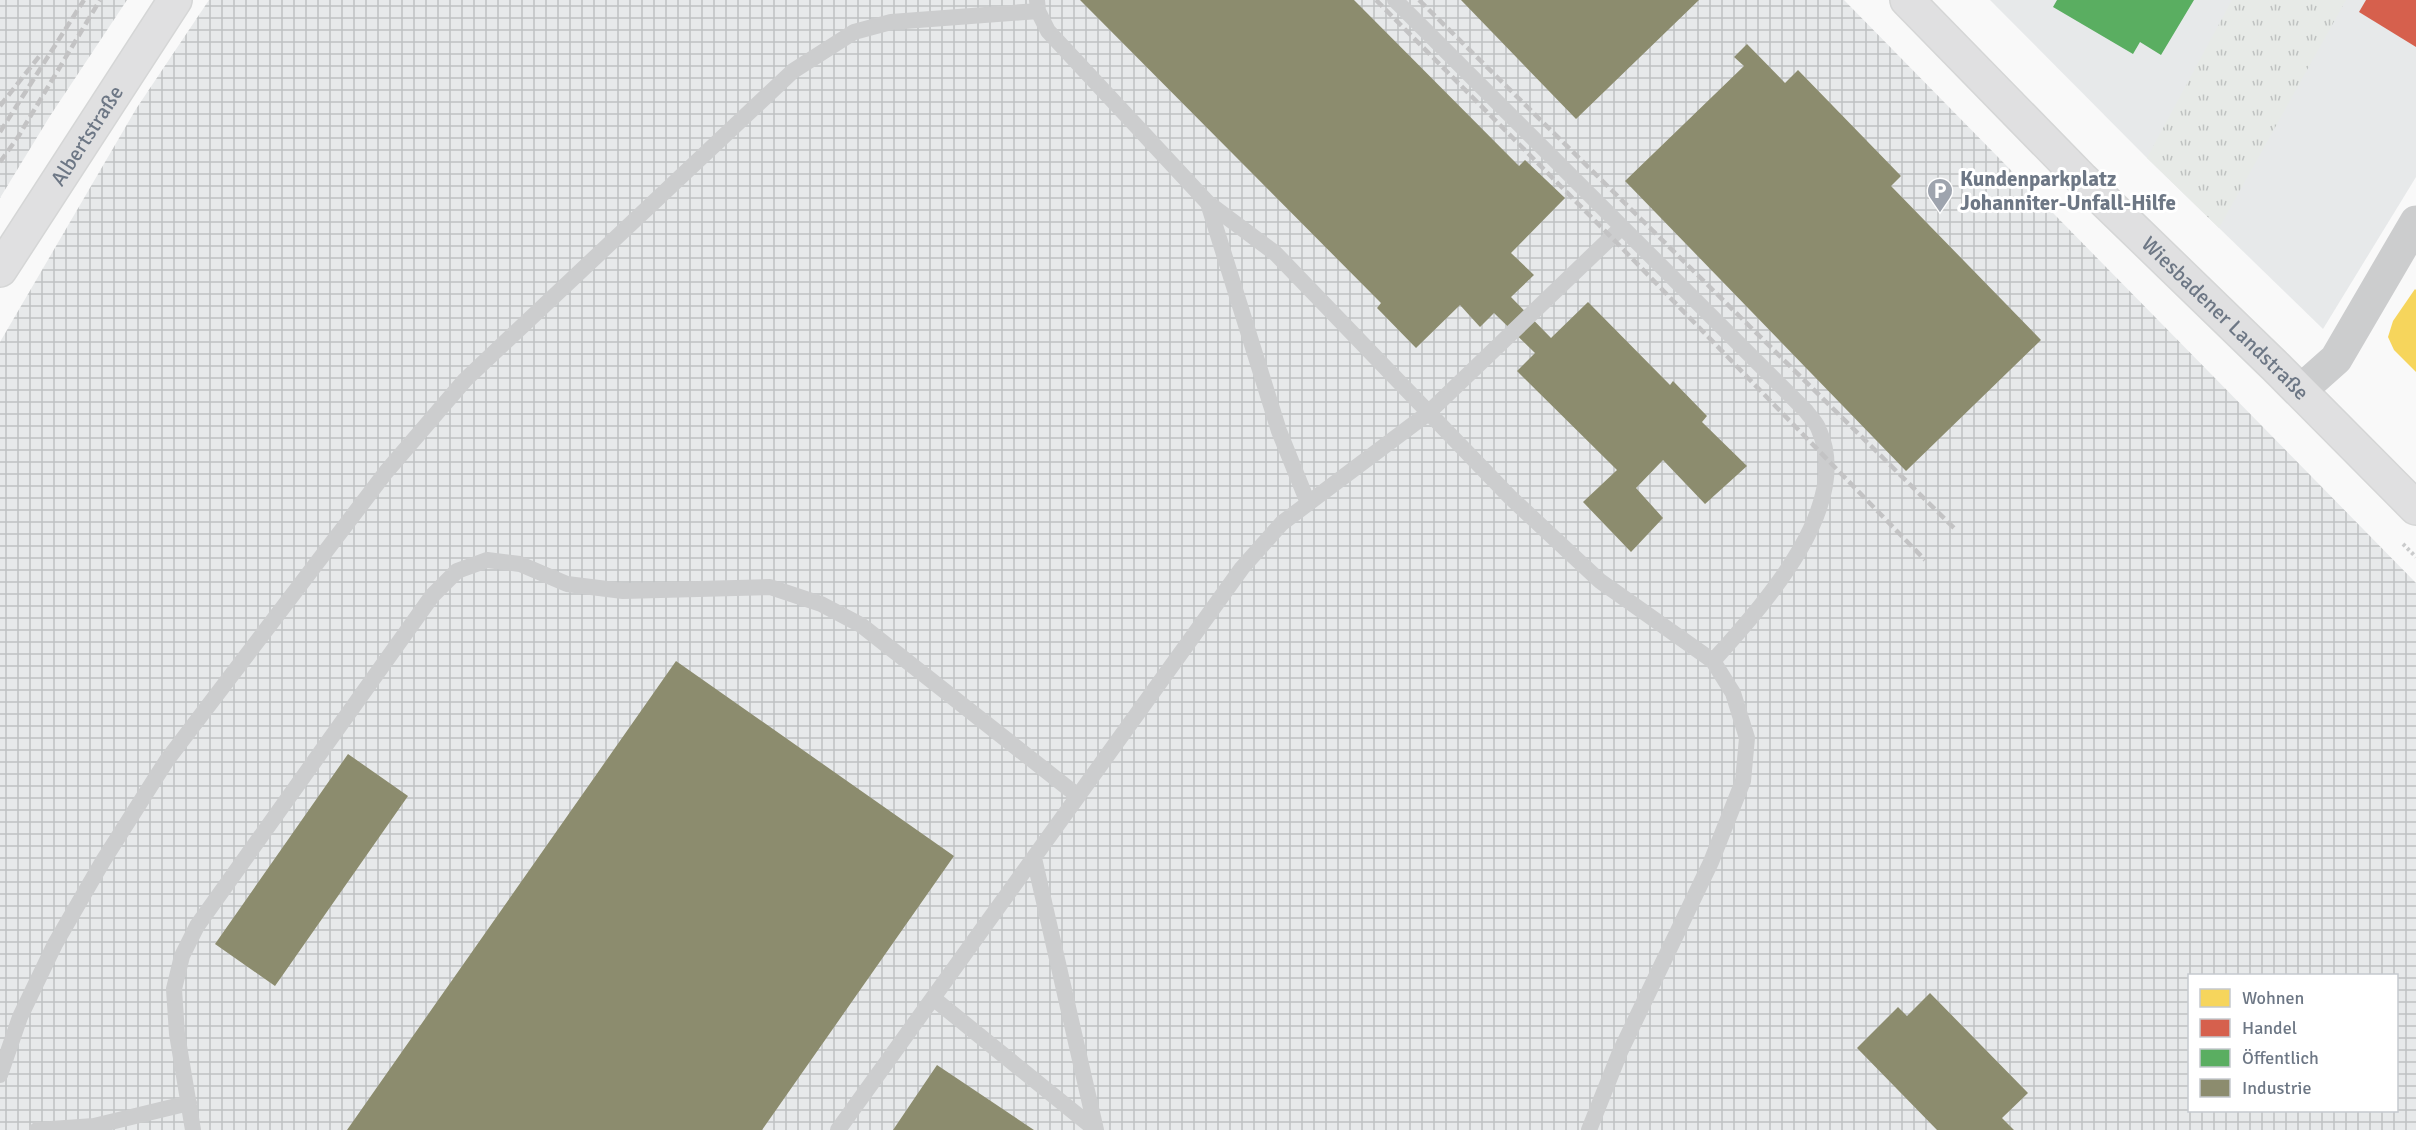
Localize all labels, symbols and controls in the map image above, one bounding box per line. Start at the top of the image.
street label: Albertstraße [45,81,129,191]
place label: Kundenparkplatz Johanniter-Unfall-Hilfe [1960,166,2176,216]
parking icon: Kundenparkplatz Johanniter-Unfall-Hilfe [1925,176,1955,214]
street label: Wiesbadener Landstraße [2136,231,2314,405]
legend [2188,974,2398,1112]
text: Wohnen [2242,987,2304,1009]
text: Handel [2242,1017,2297,1039]
text: Öffentlich [2242,1047,2319,1069]
text: Industrie [2242,1077,2312,1099]

